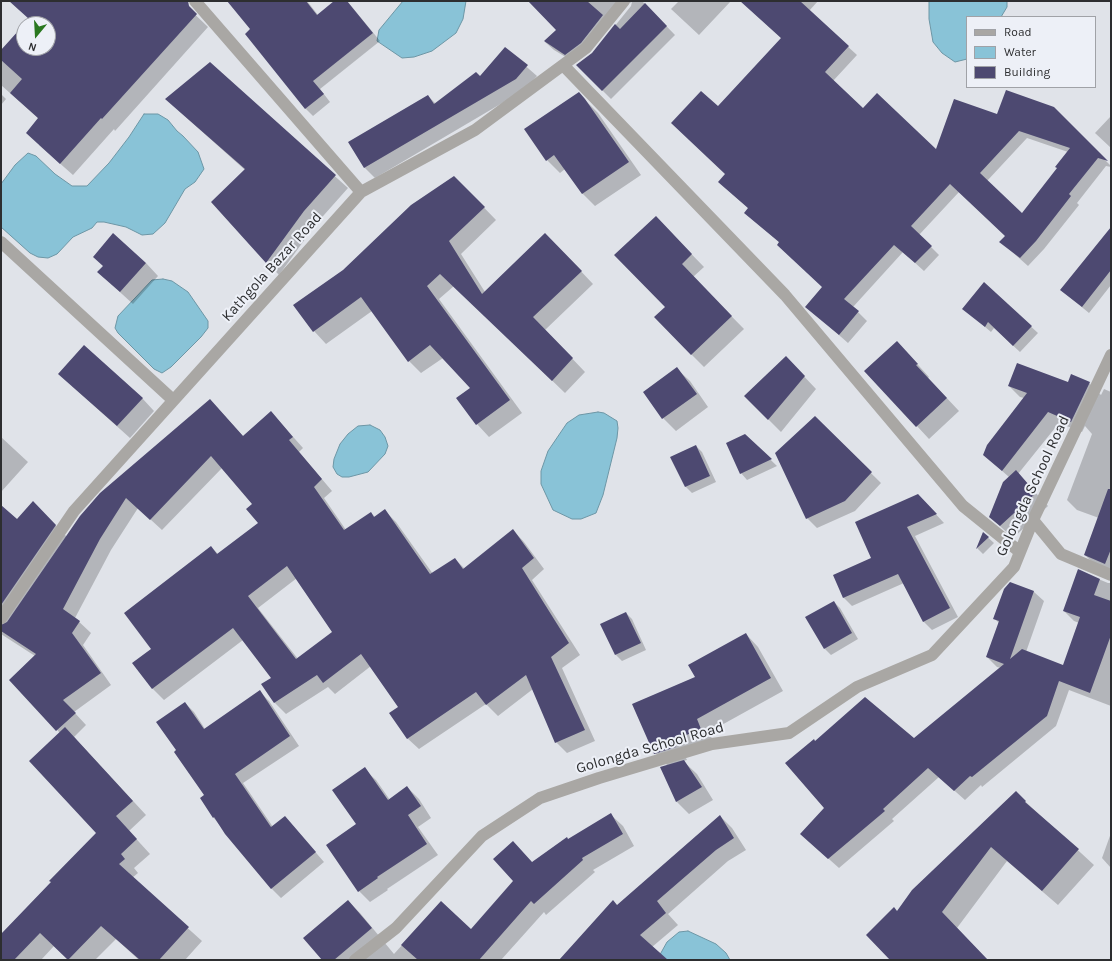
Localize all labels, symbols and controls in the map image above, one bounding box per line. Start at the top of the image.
north arrow [16,16,56,56]
legend [966,16,1096,88]
text: Road [1004,25,1032,39]
text: N [27,40,38,54]
text: Water [1004,45,1036,59]
text: Building [1004,65,1050,79]
street label: Kathgola Bazar Road [218,209,326,325]
street label: Golongda School Road [993,413,1073,559]
street label: Golongda School Road [574,718,726,778]

